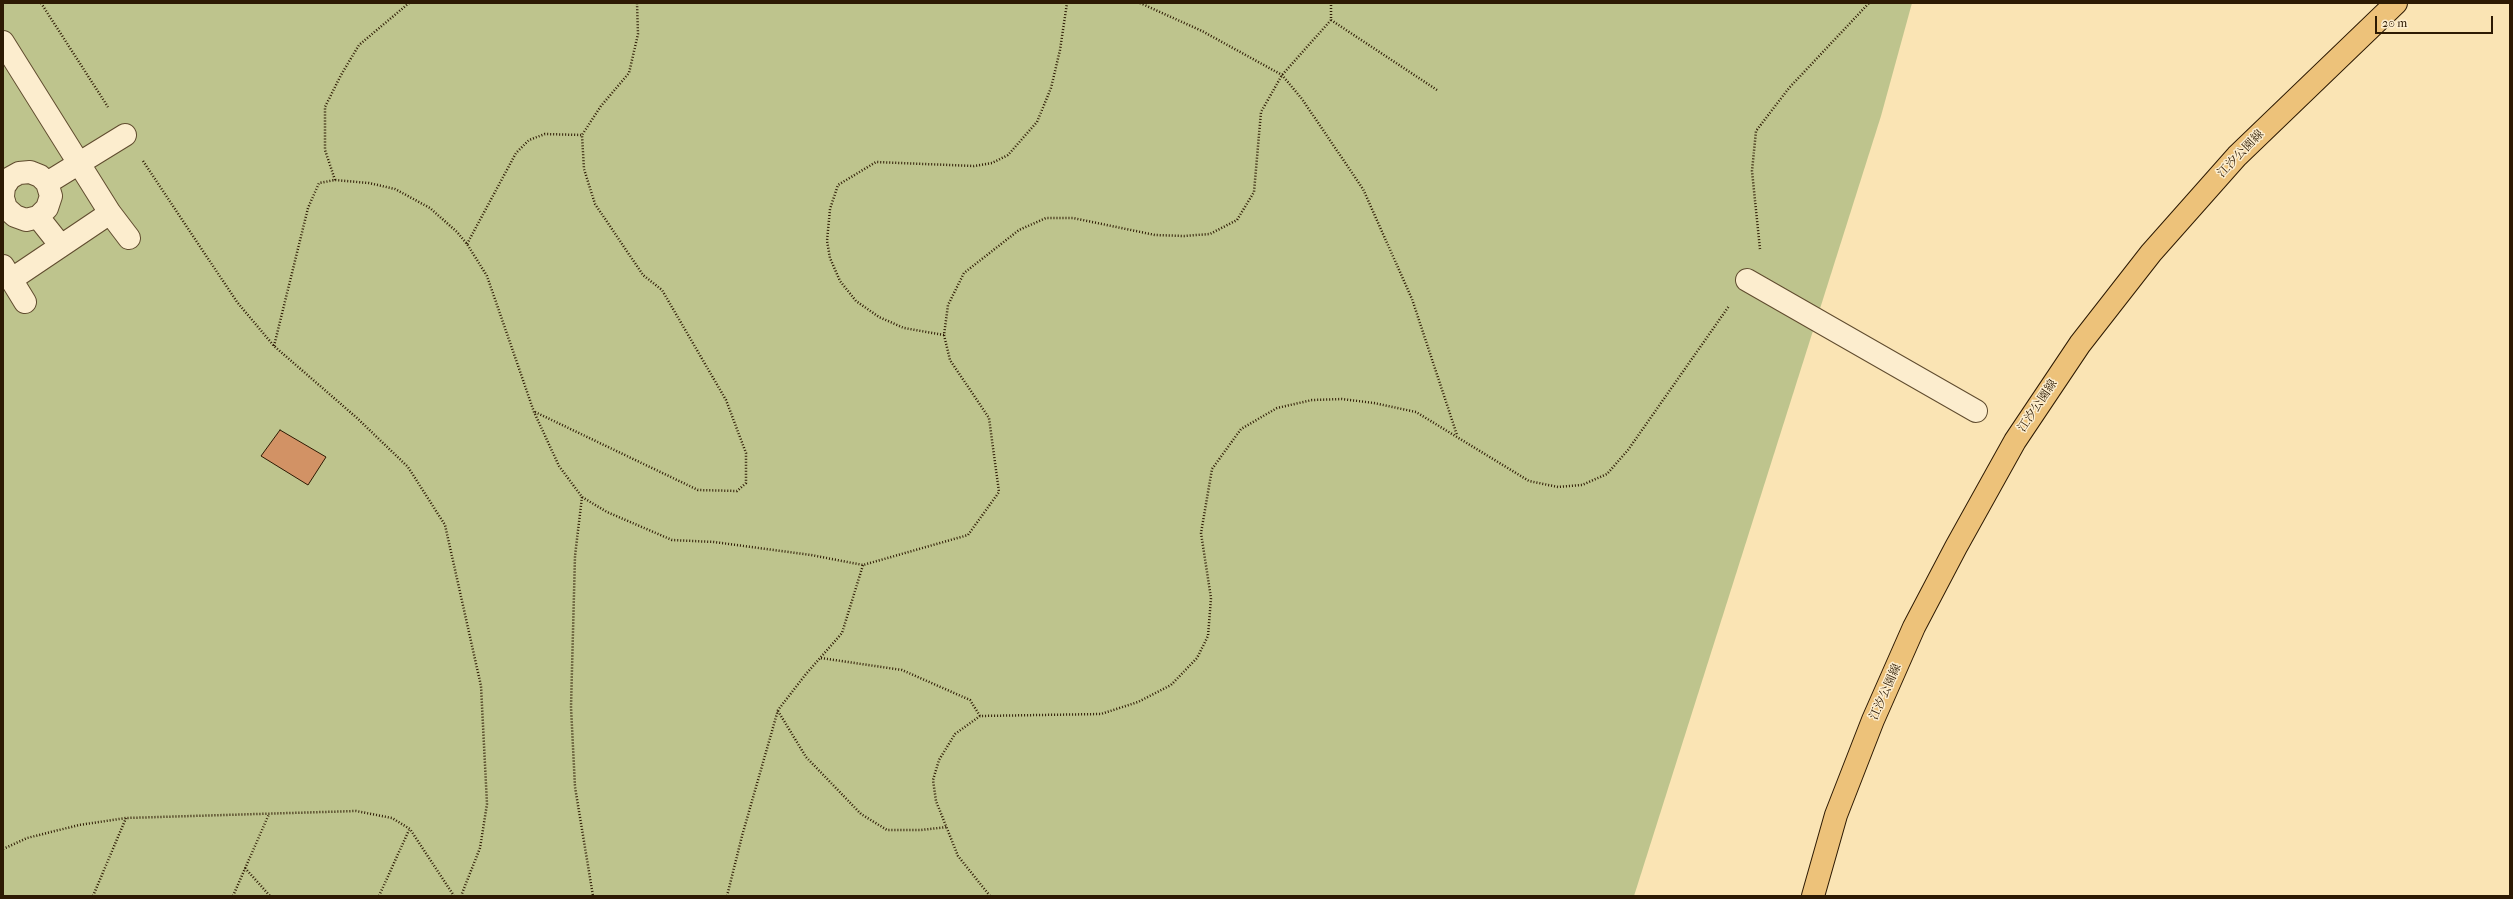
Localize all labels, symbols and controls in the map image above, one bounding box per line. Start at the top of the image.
scale bar [2377,8,2495,34]
text: 20 m [2382,16,2407,30]
street label: 江汐公園線 [2215,127,2267,181]
street label: 江汐公園線 [2015,377,2061,435]
street label: 江汐公園線 [1867,662,1905,722]

